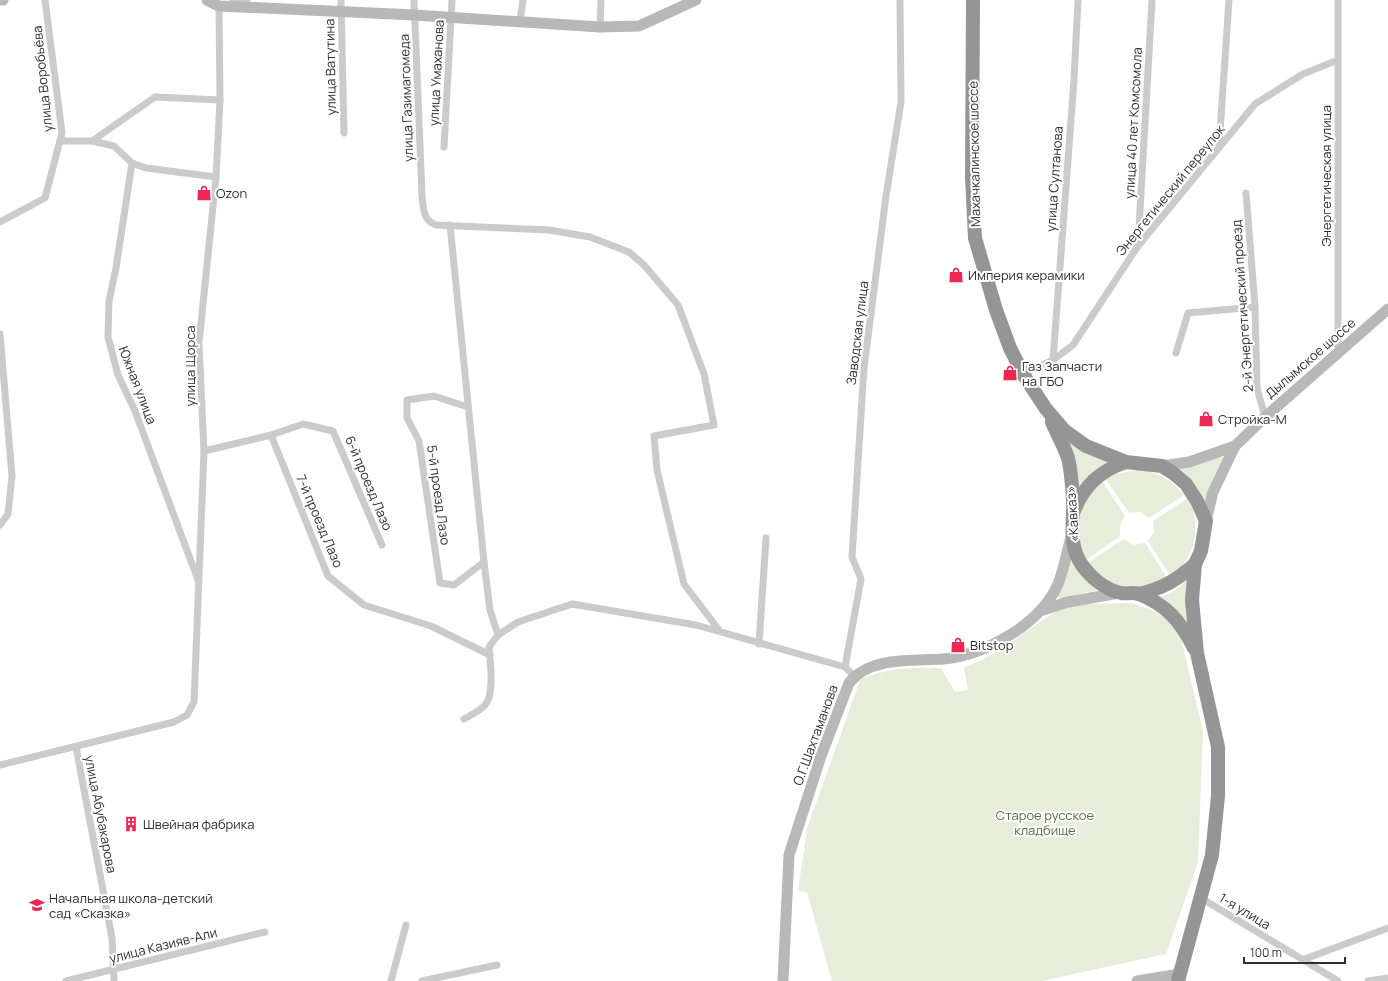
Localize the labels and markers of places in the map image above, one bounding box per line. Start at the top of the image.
shop icon: Ozon [195,184,213,202]
place label: Ozon [216,184,247,202]
shop icon: Империя керамики [947,266,965,284]
place label: Империя керамики [968,266,1085,284]
place label: Газ Запчасти на ГБО [1022,357,1102,390]
shop icon: Газ Запчасти на ГБО [1001,364,1019,382]
shop icon: Стройка-М [1197,410,1215,428]
place label: Стройка-М [1218,410,1287,428]
shop icon: Bitstop [949,636,967,654]
place label: Bitstop [970,636,1014,654]
building icon: Швейная фабрика [122,815,140,833]
place label: Швейная фабрика [143,815,254,833]
place label: Начальная школа-детский сад «Сказка» [49,889,213,922]
school or university icon: Начальная школа-детский сад «Сказка» [28,896,46,914]

